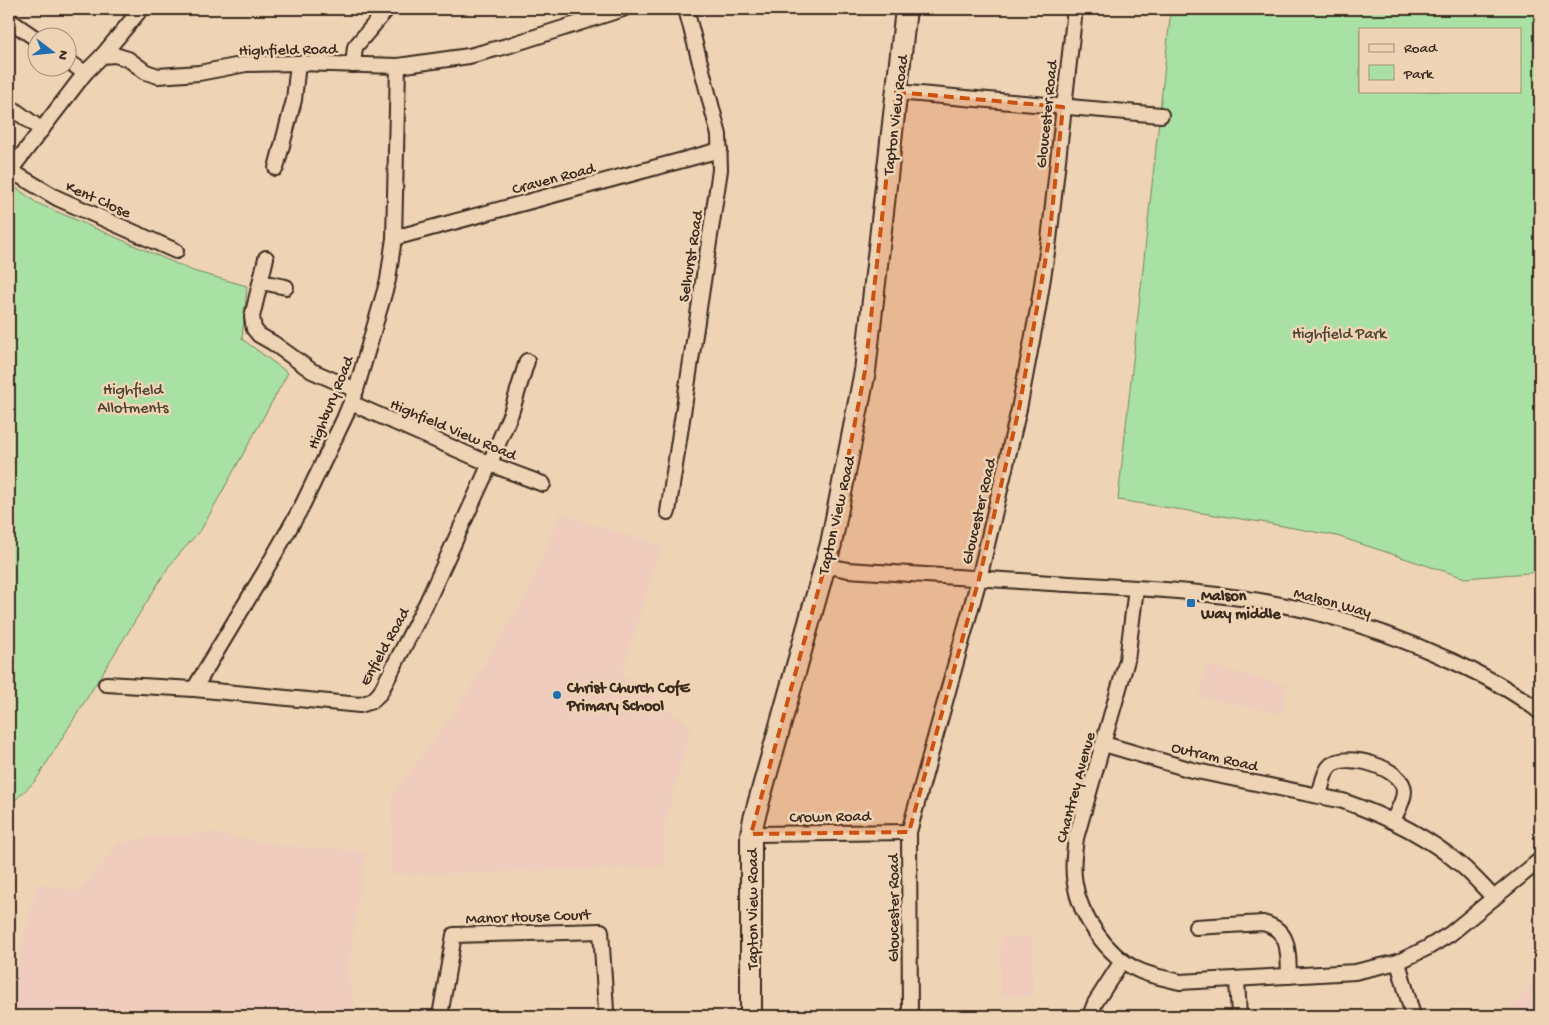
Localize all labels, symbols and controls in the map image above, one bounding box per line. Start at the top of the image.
north arrow [28,28,78,78]
legend [1359,28,1522,92]
text: Road [1404,40,1438,58]
street label: Highfield Road [239,41,339,62]
text: N [53,48,72,62]
street label: Tapton View Road [881,53,914,178]
street label: Gloucester Road [1033,58,1064,169]
text: Park [1403,66,1434,84]
street label: Craven Road [510,160,599,201]
street label: Kent Close [62,178,134,224]
street label: Selhurst Road [676,208,709,304]
park label: Highfield Park [1292,326,1388,345]
street label: Highbury Road [305,353,360,453]
park label: Highfield Allotments [98,382,170,419]
street label: Highfield View Road [387,396,520,467]
street label: Tapton View Road [815,453,862,578]
street label: Gloucester Road [959,455,1002,567]
street label: Malson Way [1291,585,1373,624]
place label: Malson Way middle [1200,588,1281,625]
marker: Malson Way middle [1185,597,1197,609]
street label: Enfield Road [357,604,416,690]
place label: Christ Church CofE Primary School [566,679,691,717]
marker: Christ Church CofE Primary School [551,689,563,701]
street label: Chantrey Avenue [1053,730,1101,845]
street label: Outram Road [1169,739,1261,778]
street label: Crown Road [789,808,873,829]
street label: Tapton View Road [745,847,764,970]
street label: Gloucester Road [886,852,905,962]
street label: Manor House Court [465,907,592,930]

